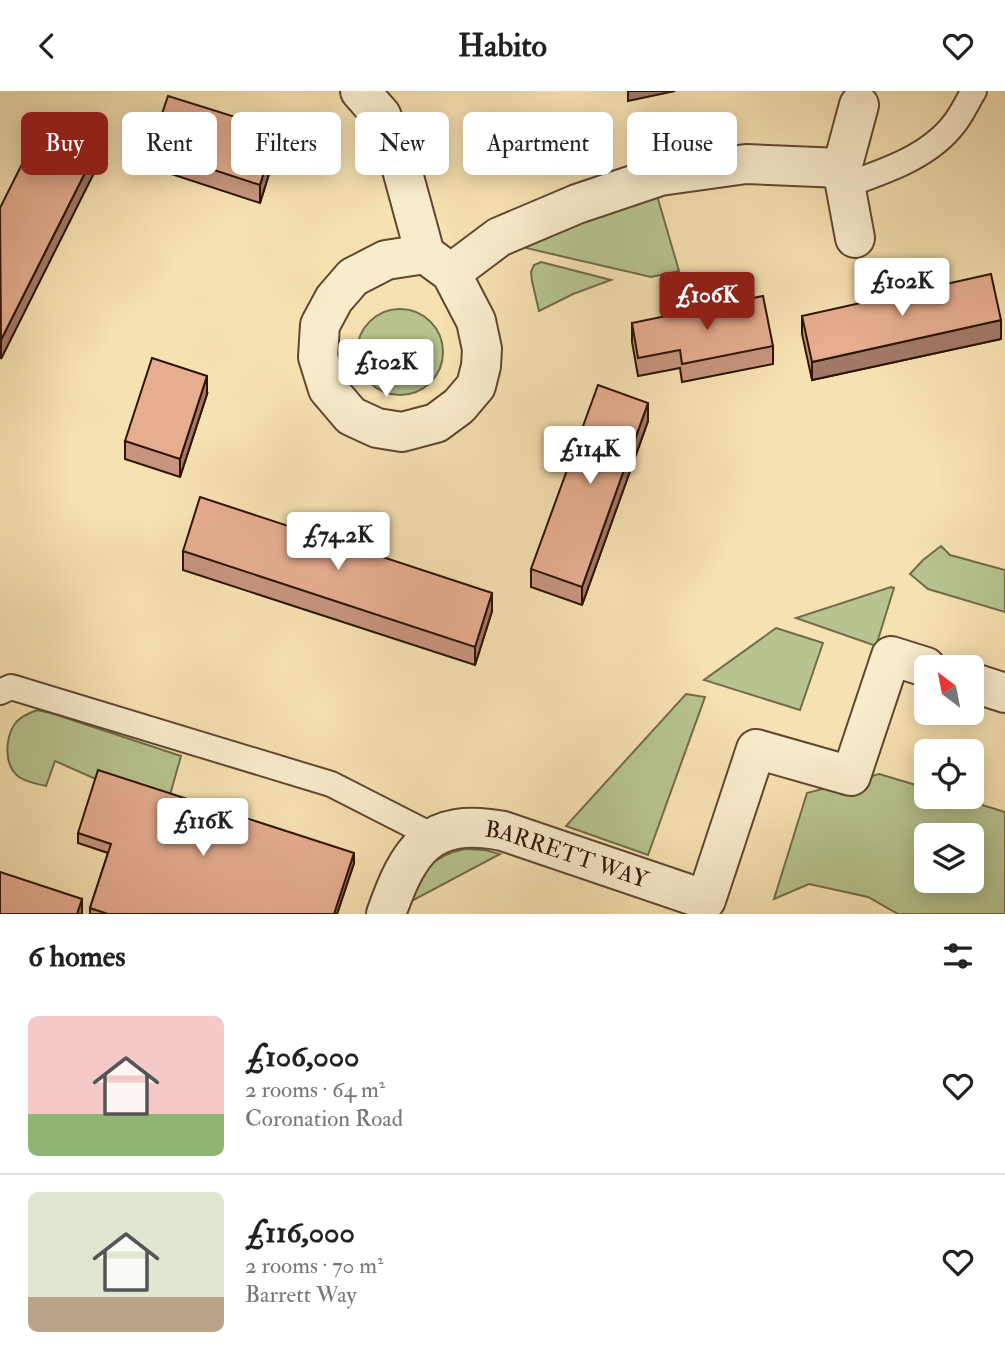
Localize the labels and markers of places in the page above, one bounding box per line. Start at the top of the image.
pin: £102K [853,259,951,318]
pin: £106K [658,273,756,332]
pin: £102K [337,339,435,399]
pin: £114K [541,427,639,486]
pin: £74.2K [281,512,395,572]
pin: £116K [154,799,252,858]

